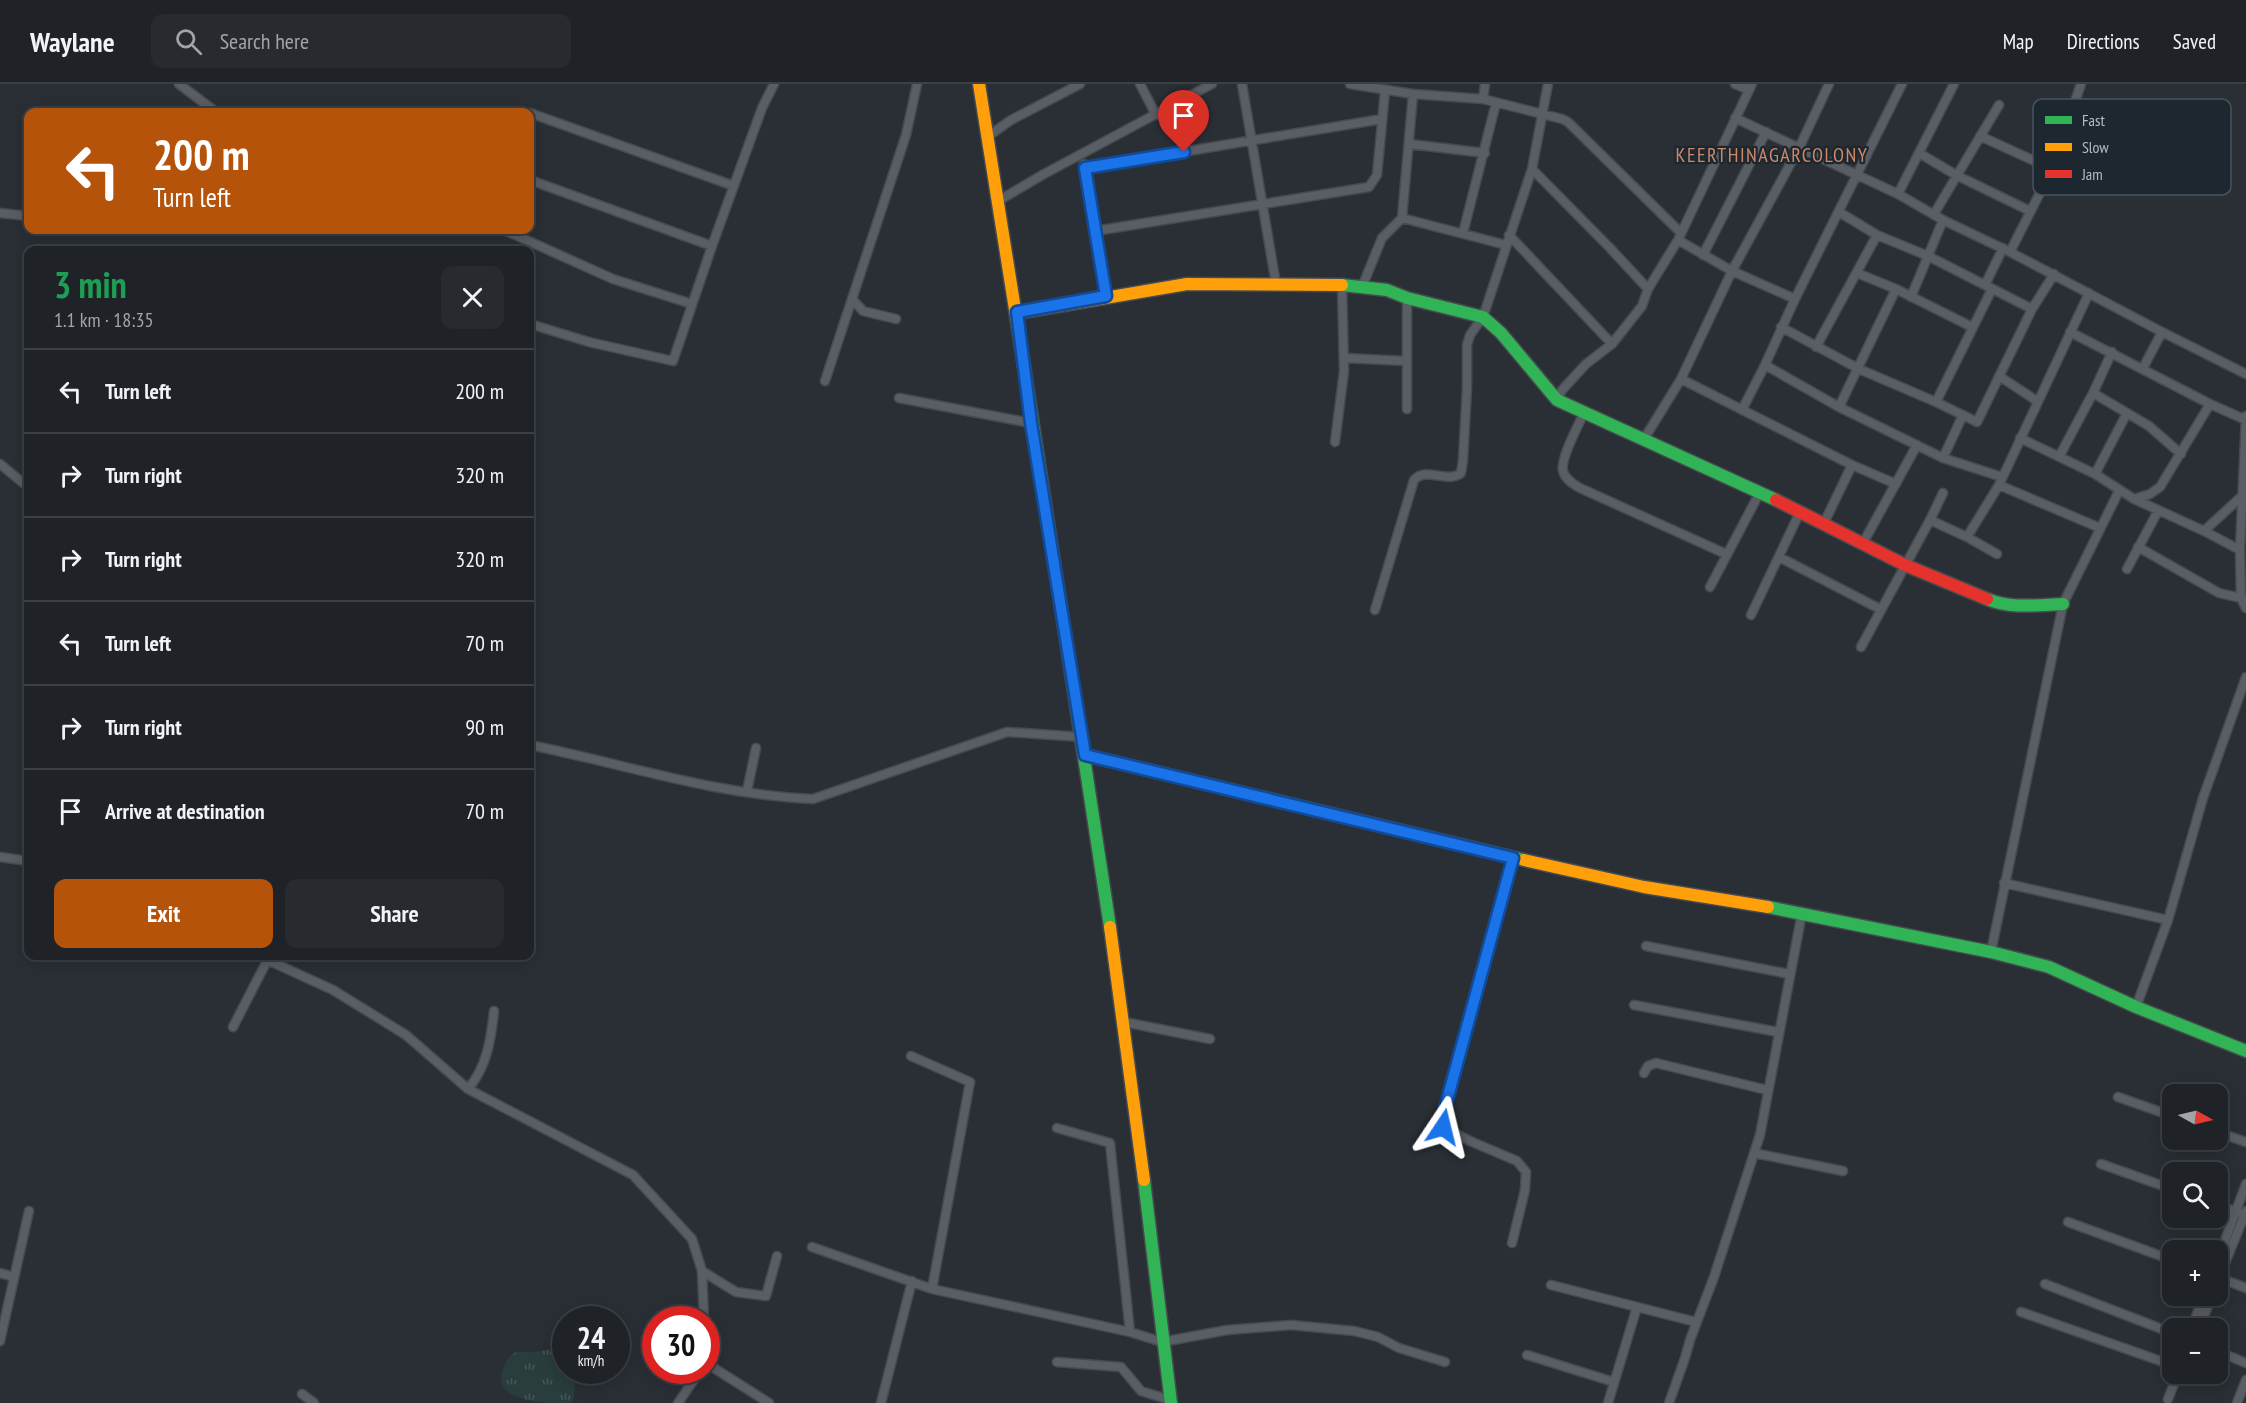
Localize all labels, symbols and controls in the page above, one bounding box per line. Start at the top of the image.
search box [151,14,571,68]
text: Waylane [30,23,115,60]
icon: search [172,25,205,58]
text: Search here [220,27,309,55]
text: Map [2003,28,2034,55]
text: Directions [2067,28,2140,55]
text: Saved [2173,28,2216,55]
pin [1158,90,1209,152]
icon: arrive [1167,99,1200,132]
legend [2033,99,2231,195]
text: Fast [2082,110,2105,130]
text: 200 m [153,127,250,182]
icon: left [54,132,132,210]
text: Slow [2082,137,2109,157]
district label: KEERTHINAGARCOLONY [1676,142,1868,168]
text: Jam [2081,164,2103,184]
text: Turn left [153,180,231,214]
text: 3 min [54,261,127,308]
button: close [441,266,504,329]
text: 1.1 km · 18:35 [54,307,153,333]
icon: left [54,375,87,408]
text: Turn left [105,377,171,405]
text: 200 m [455,377,504,405]
icon: right [54,459,87,492]
text: Turn right [105,461,182,489]
text: 320 m [455,461,504,489]
icon: right [54,543,87,576]
text: Turn right [105,545,182,573]
text: 320 m [455,545,504,573]
icon: left [54,627,87,660]
text: Turn left [105,629,171,657]
text: 70 m [465,629,504,657]
icon: right [54,711,87,744]
text: Turn right [105,713,182,741]
text: 90 m [465,713,504,741]
icon: arrive [54,795,87,828]
text: Arrive at destination [105,797,265,825]
text: 70 m [465,797,504,825]
button: Exit [54,879,273,948]
button: Share [285,879,504,948]
north arrow [2162,1084,2228,1150]
map controls [2162,1084,2228,1384]
position arrow [1411,1095,1475,1159]
button: search [2162,1162,2228,1228]
button: + [2162,1240,2228,1306]
speed limit sign: 30 [642,1306,720,1384]
text: 24 [577,1318,605,1357]
button: − [2162,1318,2228,1384]
text: km/h [578,1351,604,1370]

